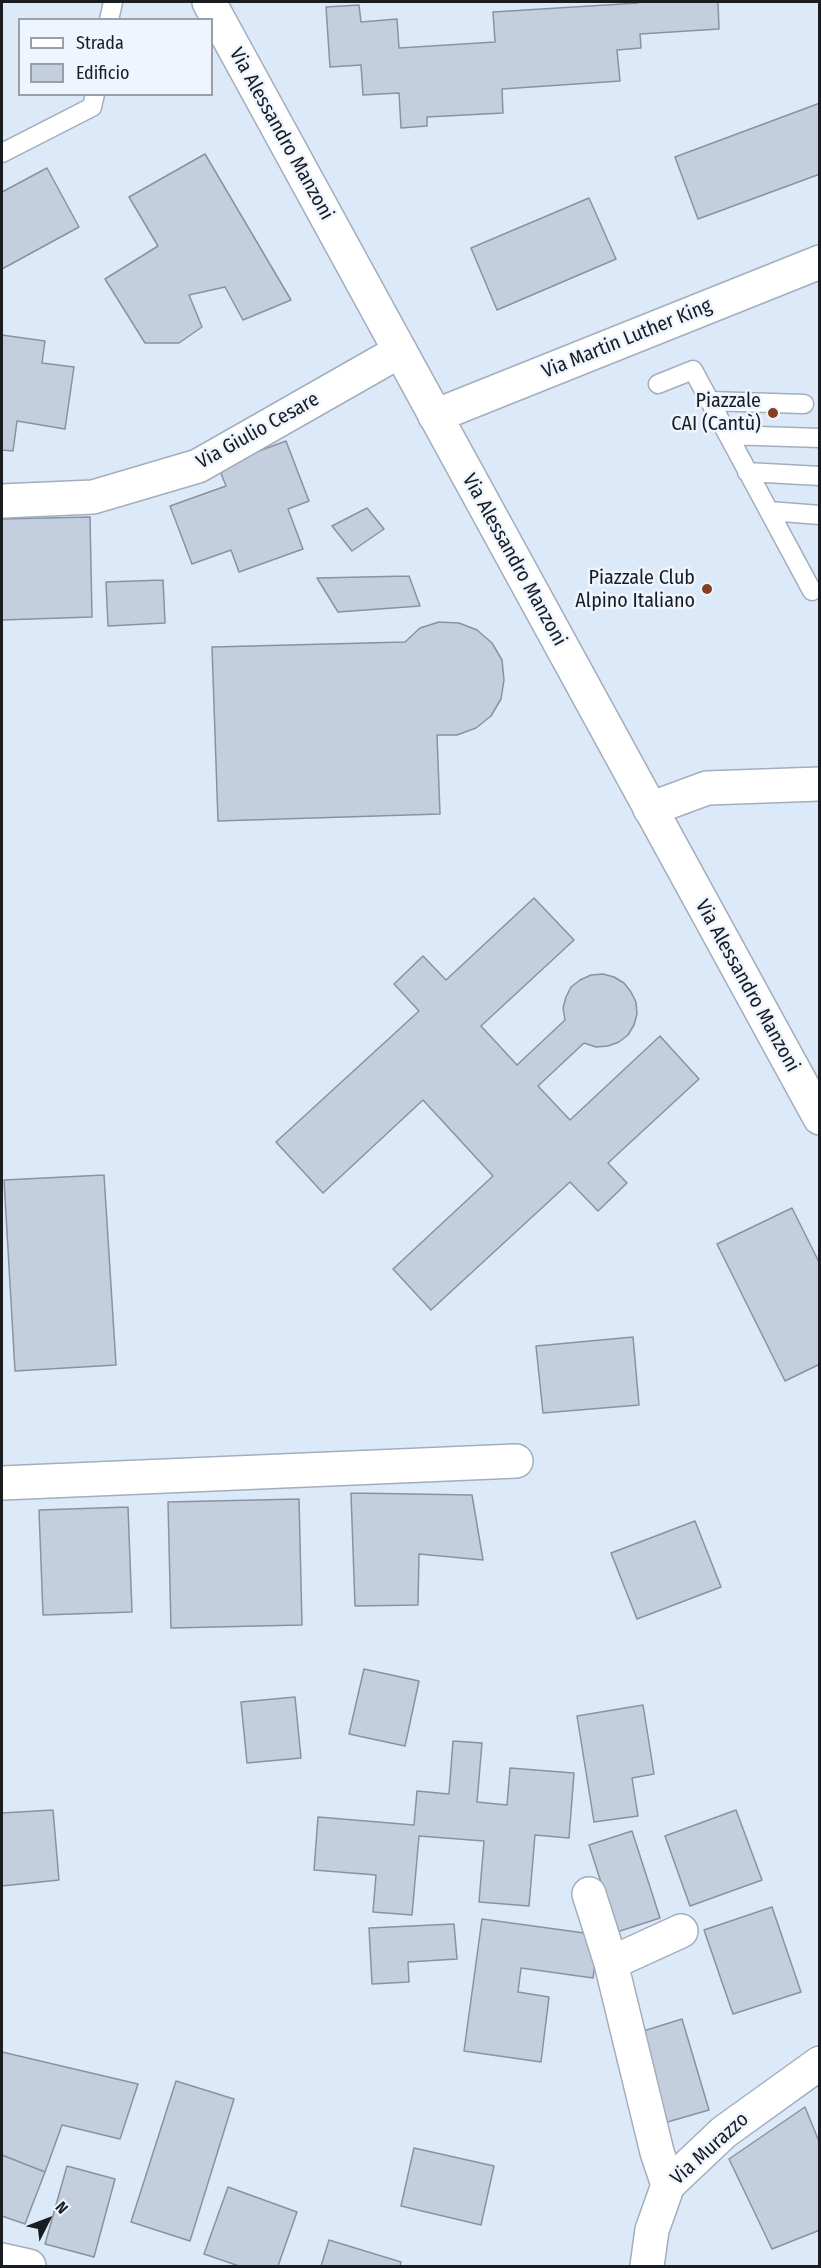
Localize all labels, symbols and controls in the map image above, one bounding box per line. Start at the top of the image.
legend [18,18,213,96]
text: Strada [76,32,124,54]
street label: Via Alessandro Manzoni [224,44,338,224]
text: Edificio [76,62,129,84]
street label: Via Martin Luther King [539,294,715,384]
street label: Via Giulio Cesare [193,387,323,475]
place label: Piazzale CAI (Cantù) [671,389,761,436]
marker: Piazzale CAI (Cantù) [766,406,780,420]
street label: Via Alessandro Manzoni [457,470,571,650]
place label: Piazzale Club Alpino Italiano [575,566,695,613]
marker: Piazzale Club Alpino Italiano [700,582,714,596]
street label: Via Alessandro Manzoni [690,896,804,1076]
street label: Via Murazzo [666,2108,754,2190]
north arrow [18,2190,78,2250]
text: N [51,2198,72,2218]

